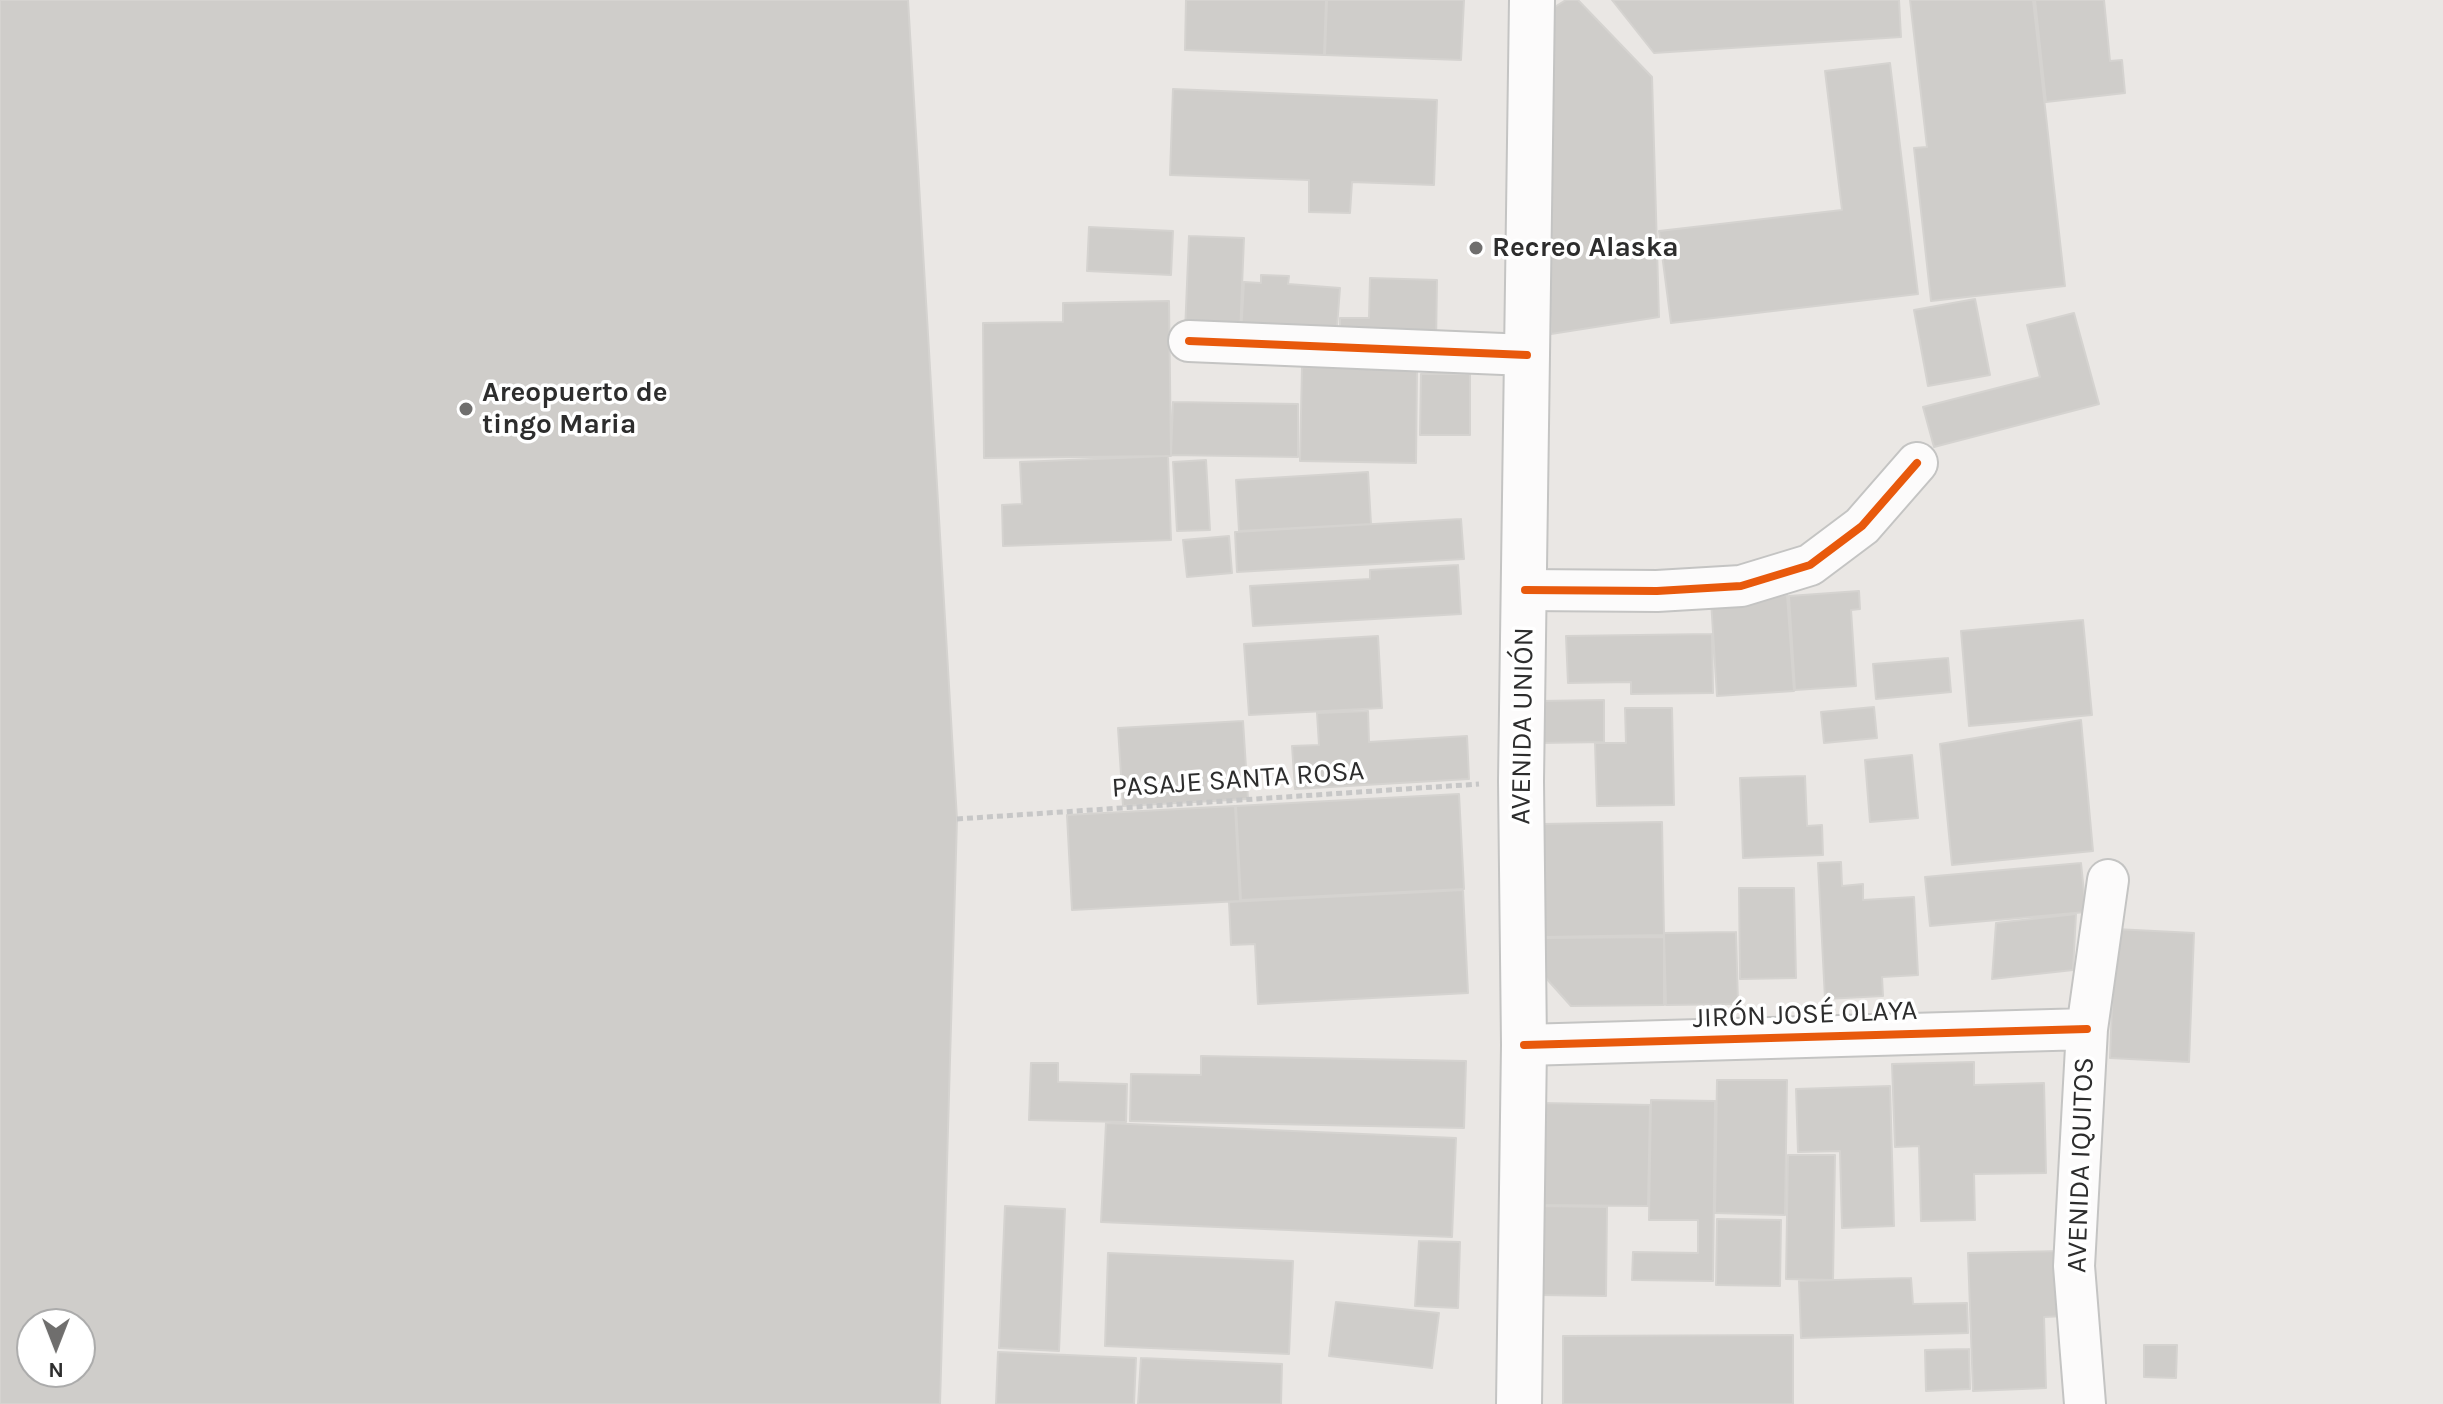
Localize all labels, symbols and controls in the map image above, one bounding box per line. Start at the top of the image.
place label: Recreo Alaska [1492,231,1679,265]
marker: Recreo Alaska [1467,239,1485,257]
place label: Areopuerto de tingo Maria [482,376,668,442]
marker: Areopuerto de tingo Maria [457,400,475,418]
street label: AVENIDA UNIÓN [1504,627,1542,825]
street label: PASAJE SANTA ROSA [1111,754,1365,806]
street label: JIRÓN JOSÉ OLAYA [1692,994,1918,1036]
street label: AVENIDA IQUITOS [2060,1056,2102,1274]
north arrow [16,1308,96,1388]
text: N [48,1357,64,1383]

